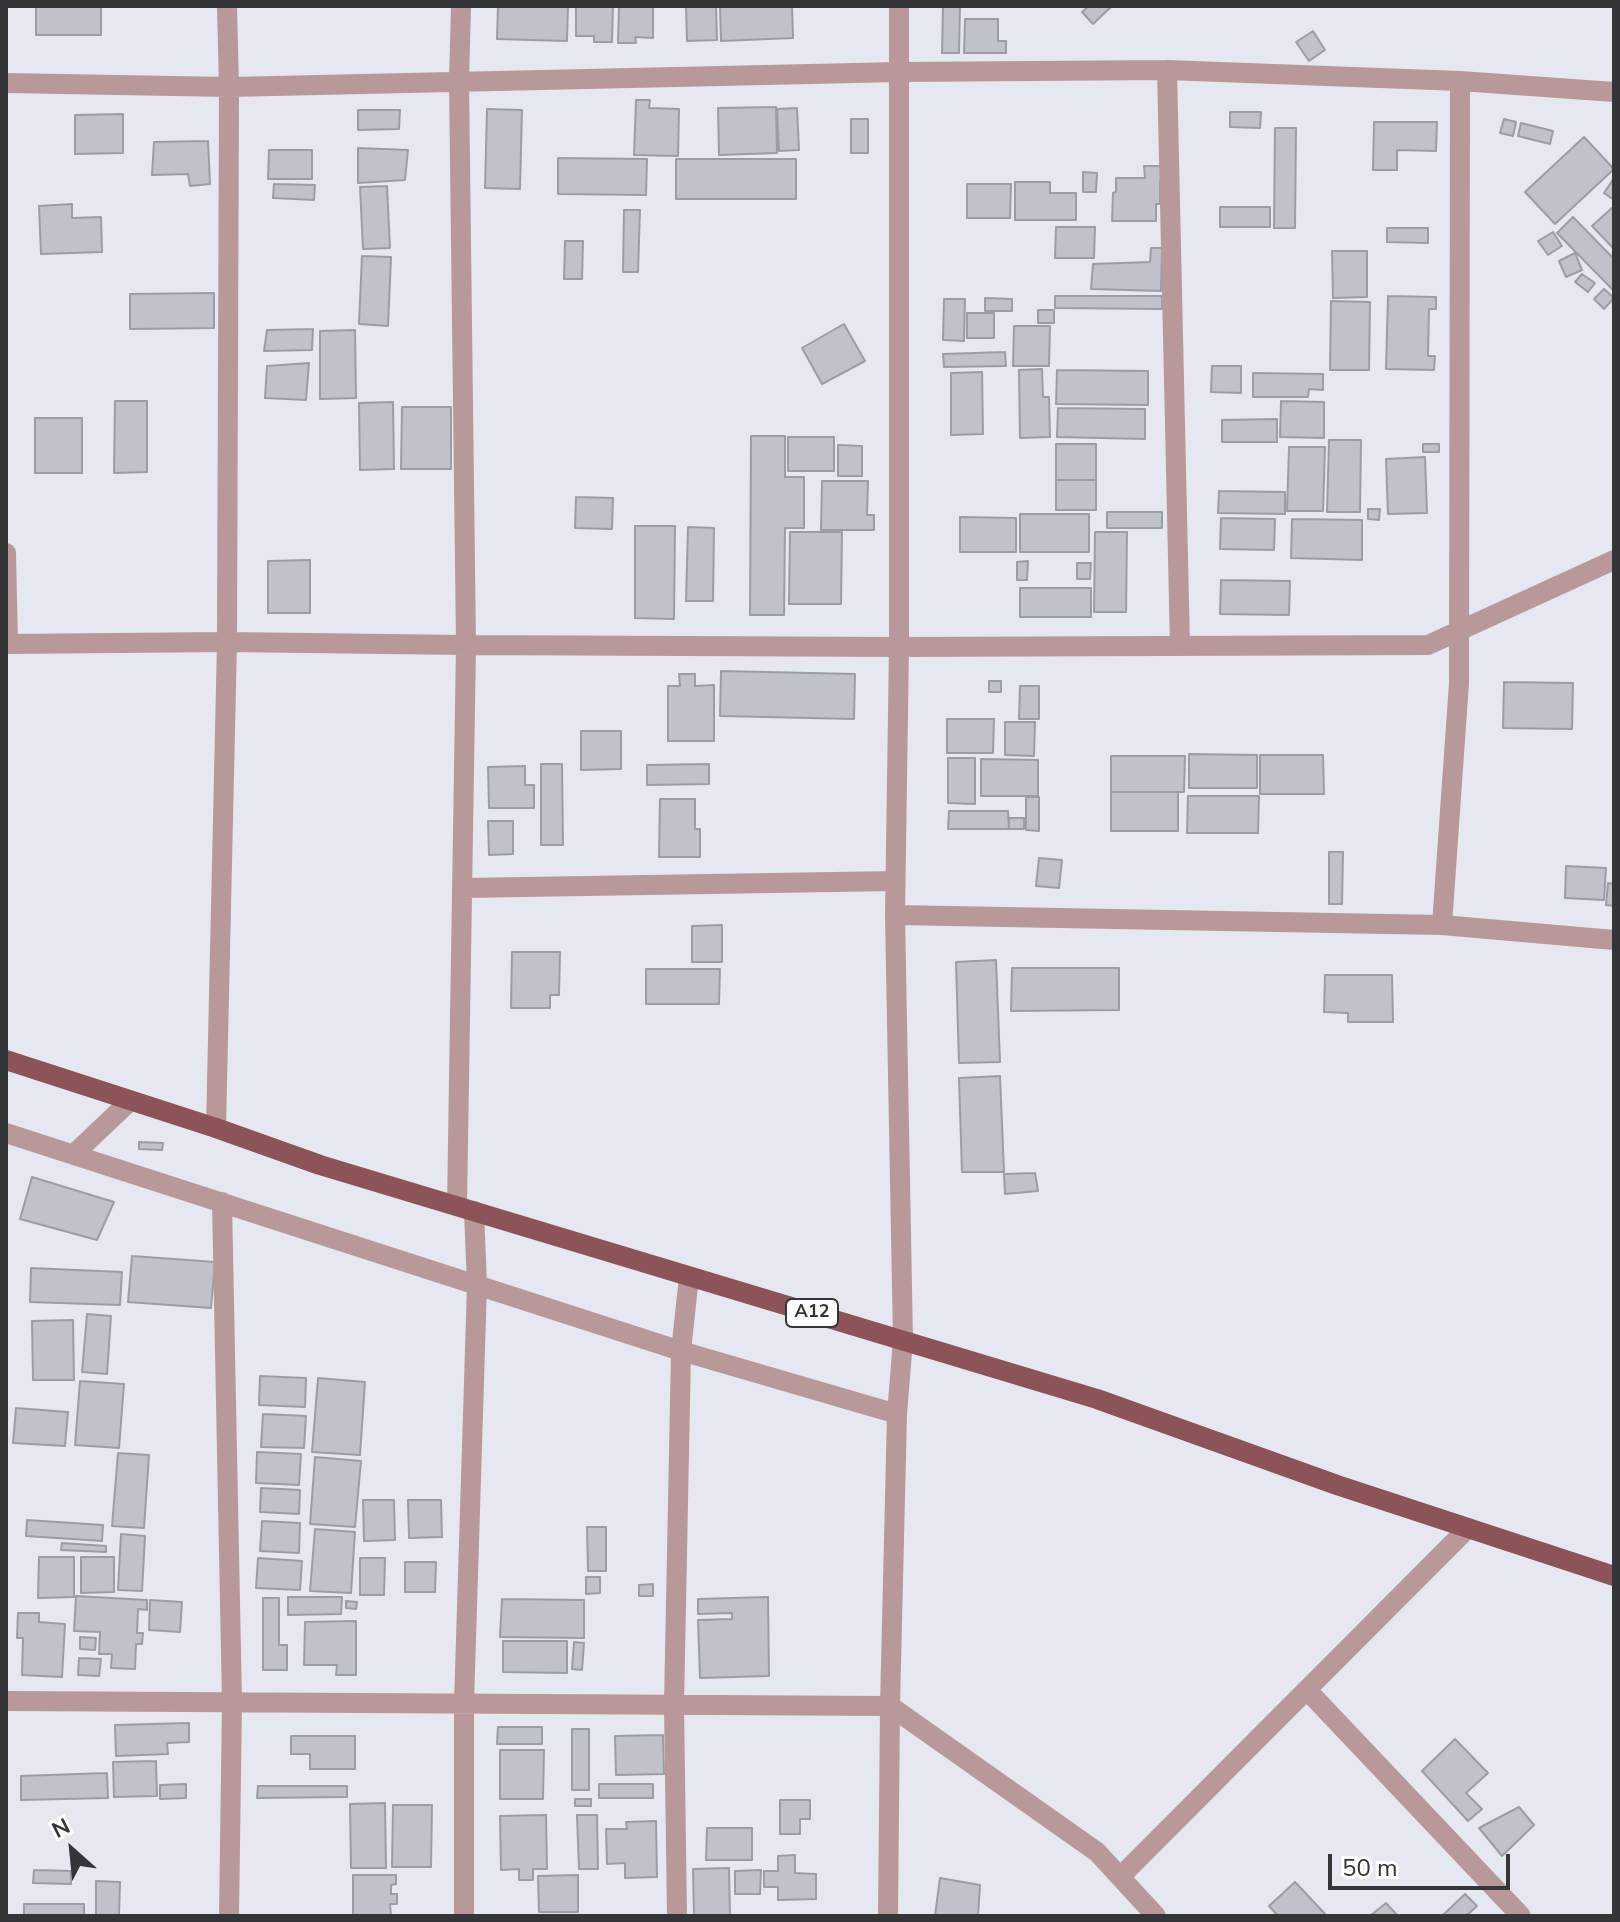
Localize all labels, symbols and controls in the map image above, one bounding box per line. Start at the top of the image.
road number: A12 [786,1299,838,1327]
north arrow [32,1810,112,1890]
text: N [47,1812,75,1846]
scale bar [1332,1838,1514,1888]
text: 50 m [1342,1852,1398,1884]

